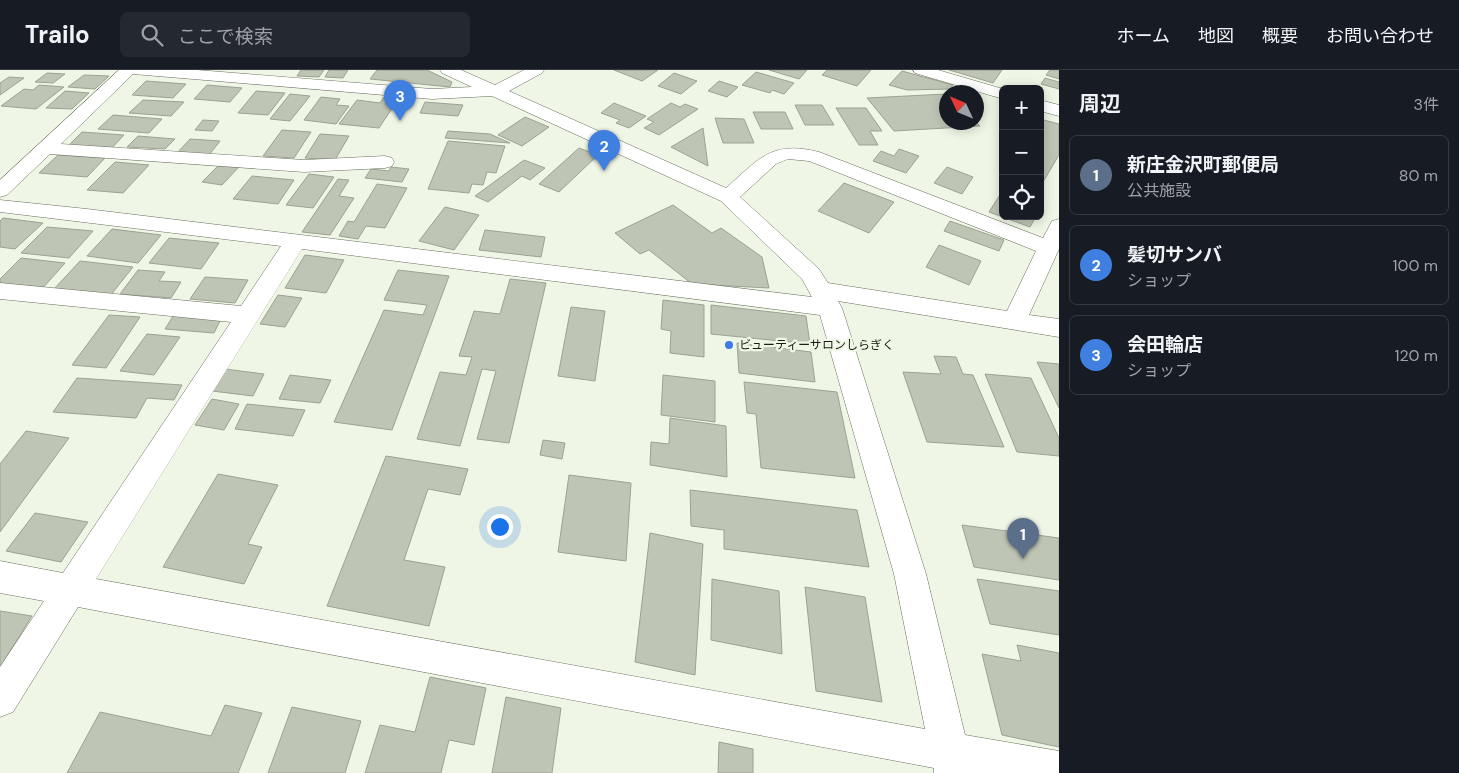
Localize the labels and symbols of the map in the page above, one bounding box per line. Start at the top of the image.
pin: 3 [384,80,416,121]
north arrow [939,85,984,130]
pin: 2 [588,130,620,171]
place label: ビューティーサロンしらぎく [739,337,894,353]
marker: ビューティーサロンしらぎく [723,339,735,351]
your location [487,514,513,540]
pin: 1 [1007,518,1039,559]

